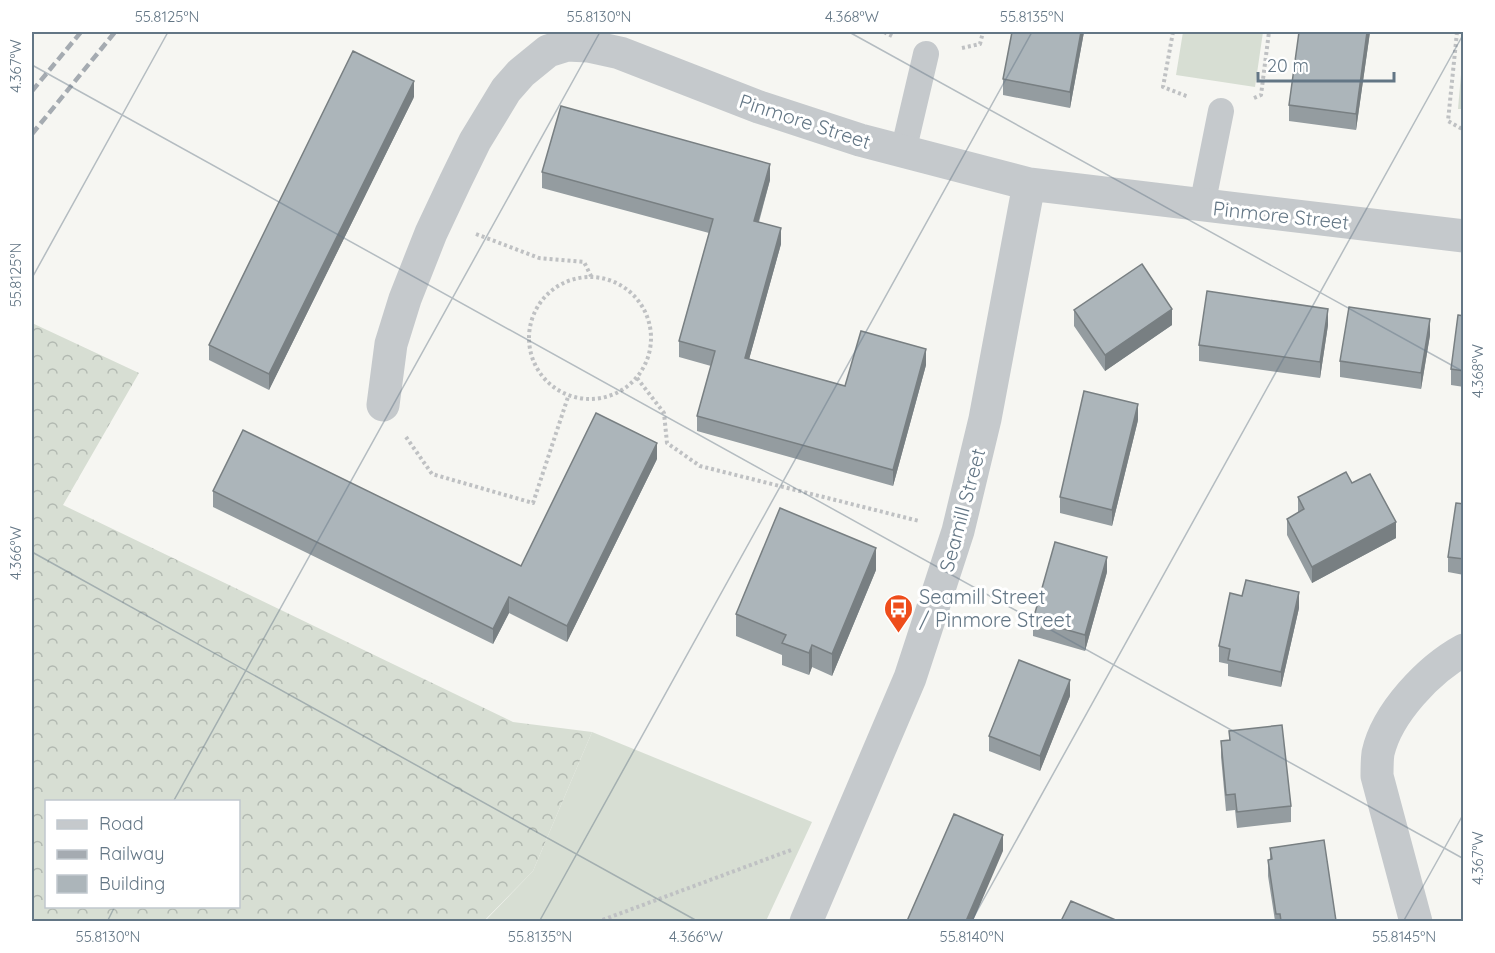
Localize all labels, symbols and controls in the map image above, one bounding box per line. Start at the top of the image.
text: 55.8125°N [135,7,199,26]
text: 55.8130°N [566,7,632,26]
text: 4.368°W [825,7,880,26]
text: 55.8135°N [1000,7,1064,26]
text: 4.367°W [6,39,25,93]
scale bar [1258,45,1394,83]
text: 20 m [1267,54,1309,77]
street label: Pinmore Street [736,88,874,154]
street label: Pinmore Street [1212,195,1351,235]
text: 55.8125°N [6,243,25,307]
text: 4.368°W [1468,343,1487,398]
street label: Seamill Street [934,445,991,574]
text: 4.366°W [6,525,25,580]
place label: Seamill Street / Pinmore Street [919,584,1072,632]
bus stop icon: Seamill Street / Pinmore Street [882,592,914,634]
legend [45,800,240,908]
text: Road [99,812,144,835]
text: 4.367°W [1468,831,1487,885]
text: Railway [99,842,165,865]
text: Building [99,872,165,895]
text: 55.8130°N [75,927,141,946]
text: 55.8135°N [508,927,572,946]
text: 4.366°W [669,927,724,946]
text: 55.8140°N [940,927,1004,946]
text: 55.8145°N [1372,927,1436,946]

